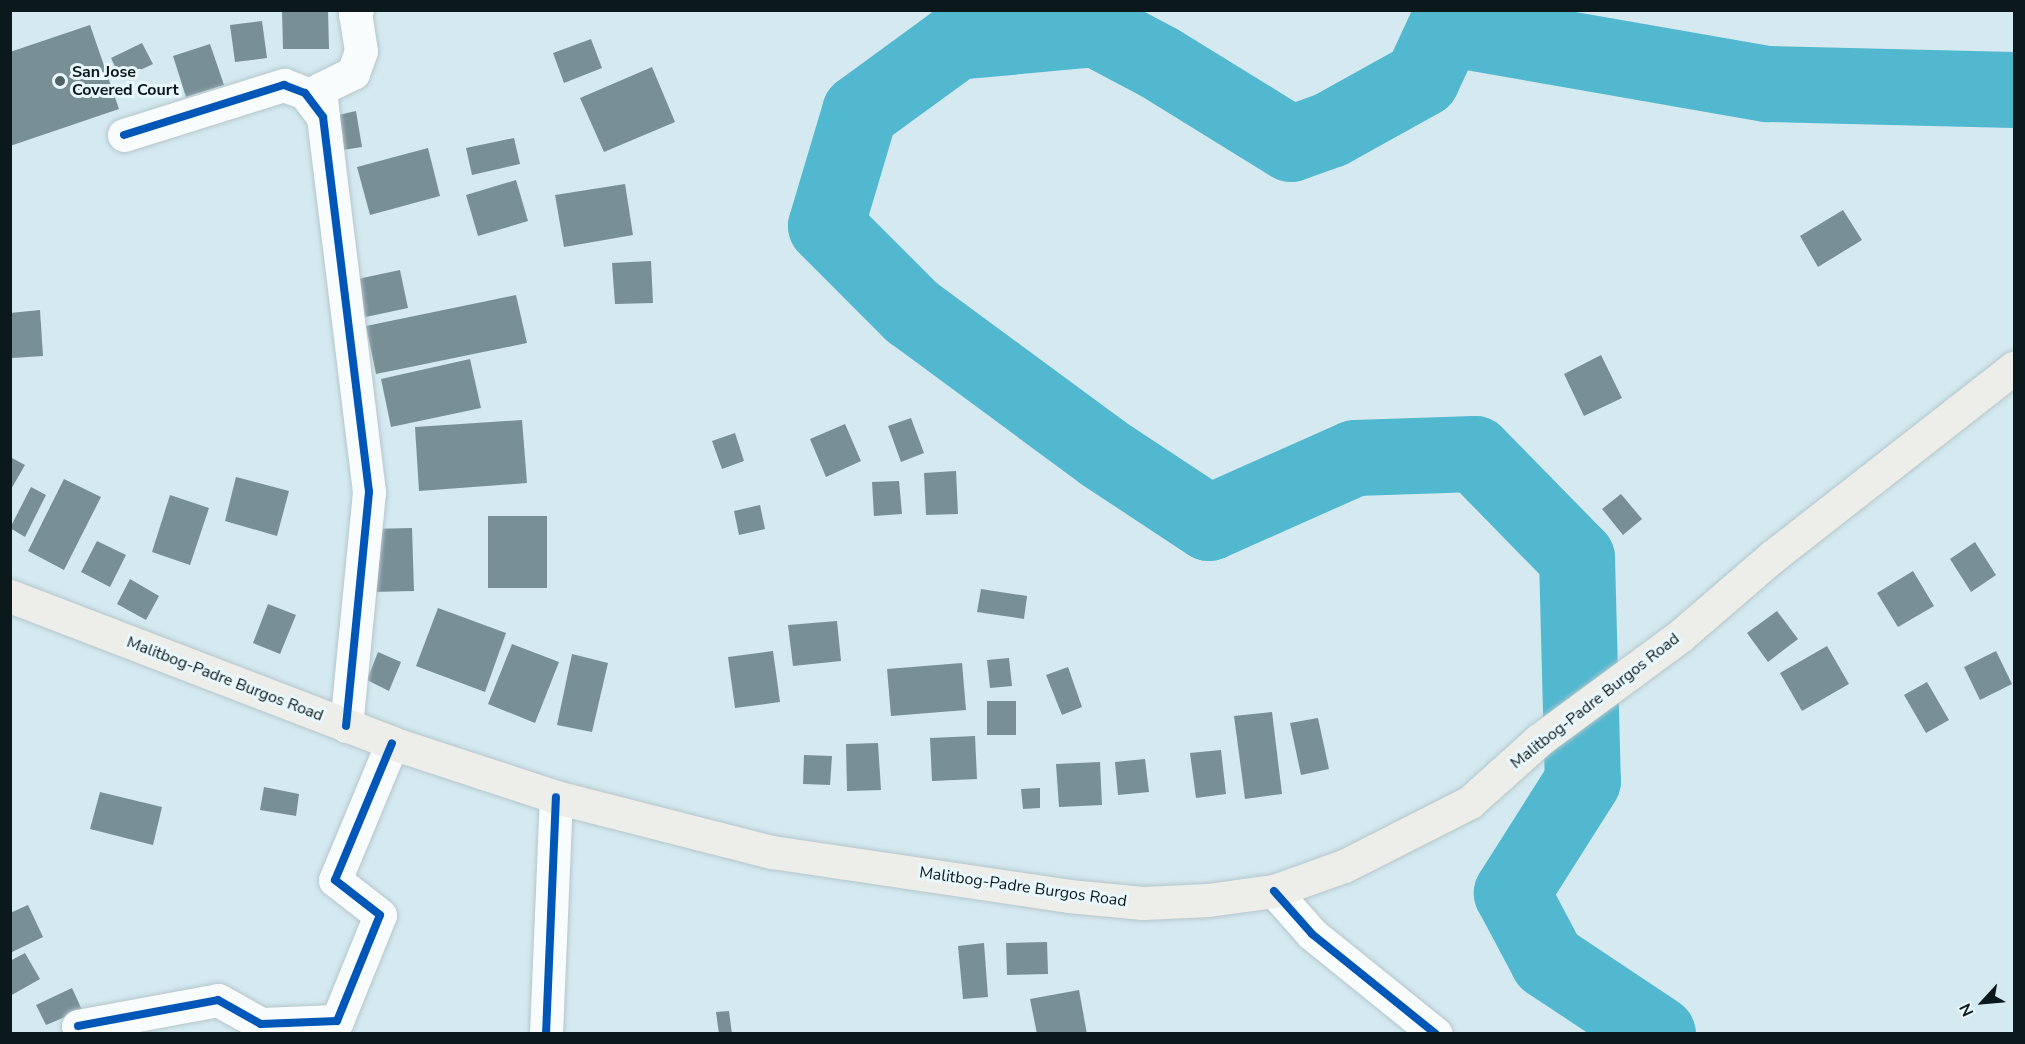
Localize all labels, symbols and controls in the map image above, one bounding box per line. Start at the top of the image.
place label: San Jose Covered Court [72,62,179,100]
marker: San Jose Covered Court [53,74,67,88]
street label: Malitbog-Padre Burgos Road [1507,629,1683,773]
street label: Malitbog-Padre Burgos Road [124,633,326,725]
street label: Malitbog-Padre Burgos Road [918,863,1128,911]
north arrow [1953,972,2013,1032]
text: N [1954,1000,1979,1020]

